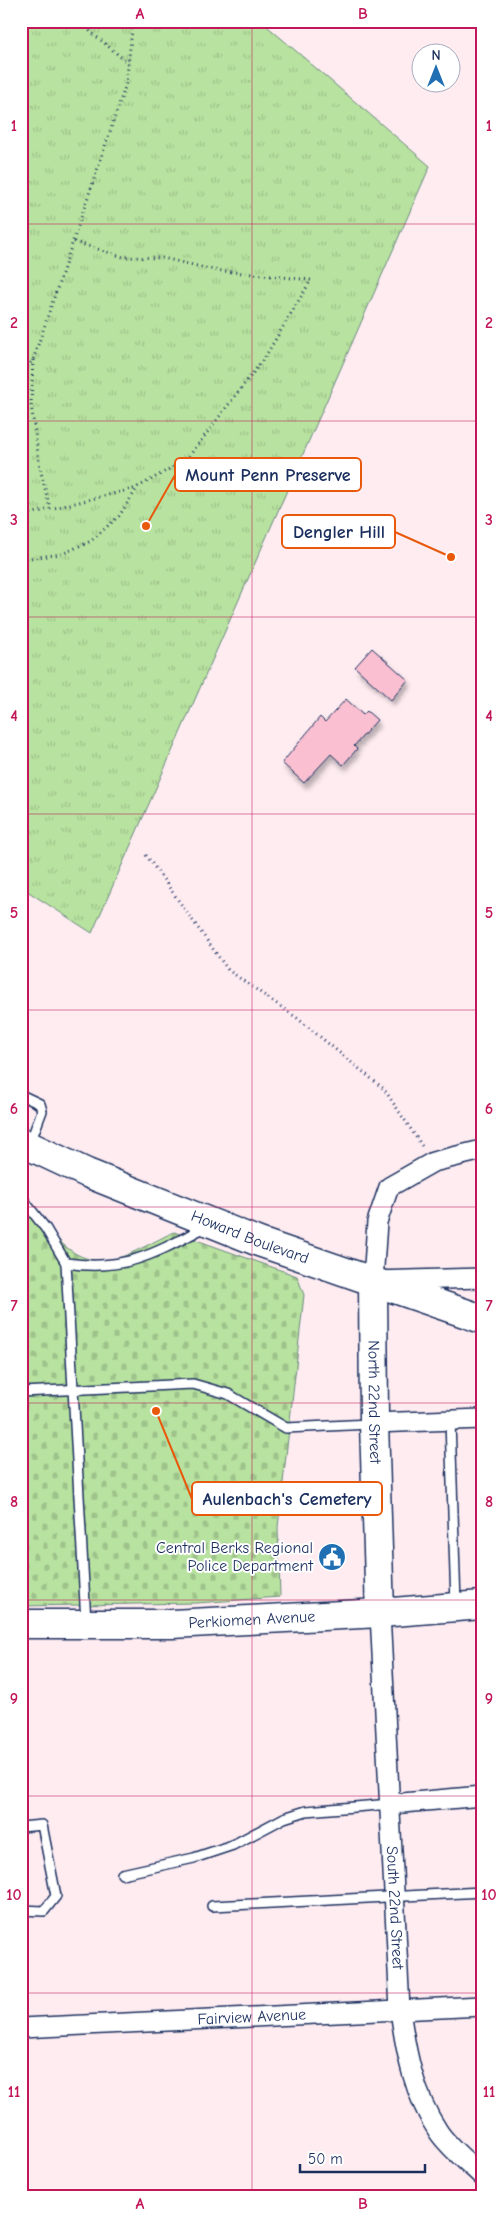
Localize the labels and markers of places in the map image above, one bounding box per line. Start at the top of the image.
callout: Mount Penn Preserve [175,458,361,491]
callout: Dengler Hill [282,515,395,548]
callout: Aulenbach's Cemetery [192,1482,382,1515]
place label: Central Berks Regional Police Department [156,1539,313,1575]
public building icon: Central Berks Regional Police Department [317,1542,347,1572]

